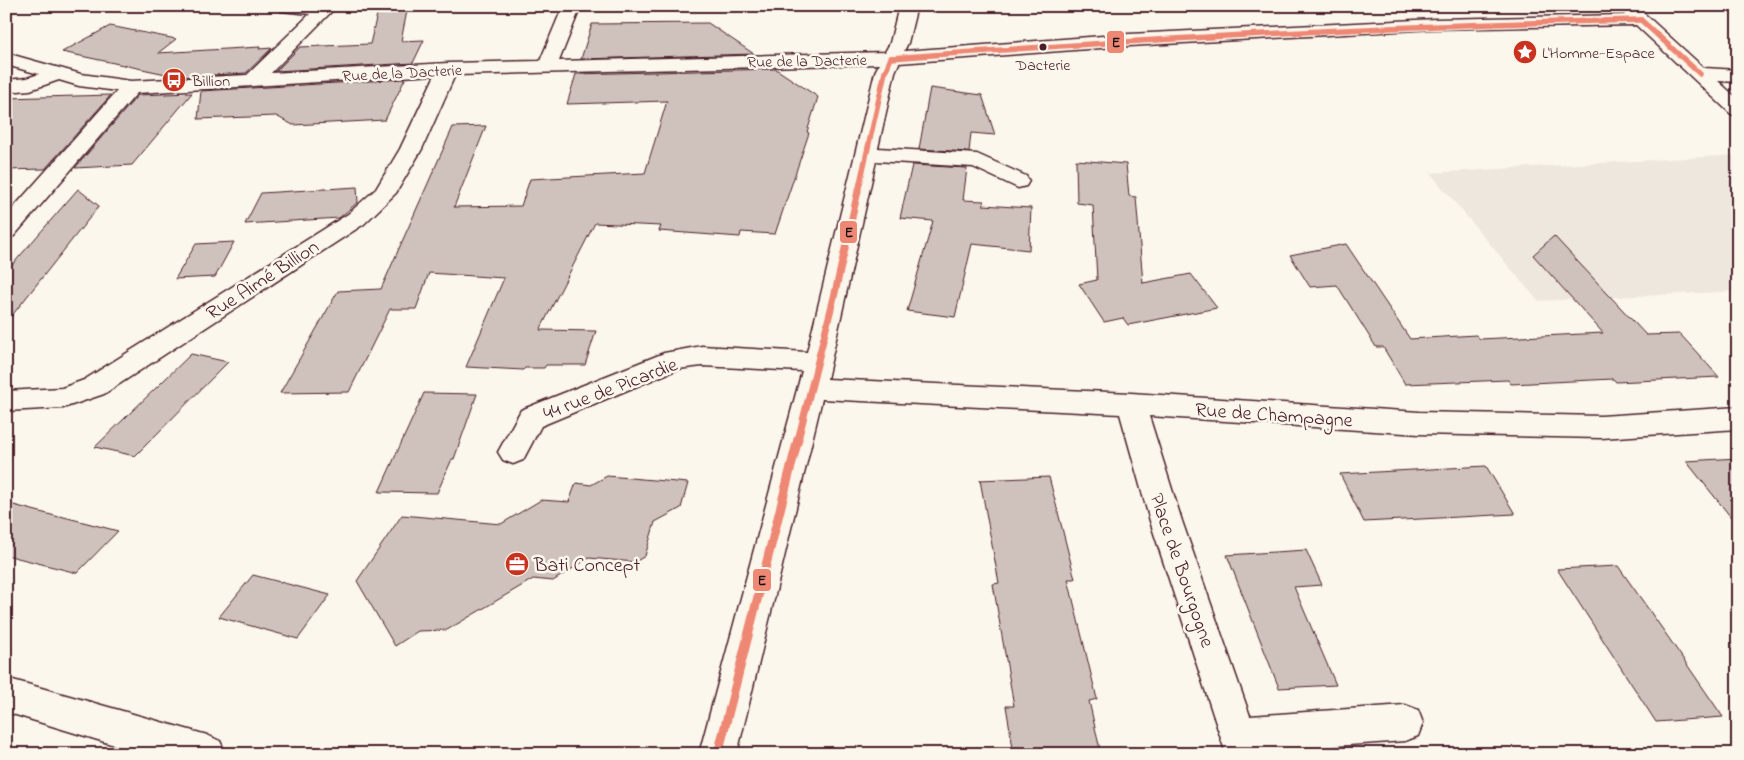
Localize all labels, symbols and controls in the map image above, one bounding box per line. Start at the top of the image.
line badge: E [1106,30,1125,54]
text: E [1112,33,1121,54]
place icon: L'Homme-Espace [1512,39,1538,65]
marker: Dacterie [1038,42,1048,52]
place label: L'Homme-Espace [1542,42,1655,66]
street label: Rue de la Dacterie [747,49,868,75]
place label: Dacterie [1014,54,1071,78]
street label: Rue de la Dacterie [342,59,463,89]
bus stop icon: Billion [161,67,187,93]
place label: Billion [191,70,230,94]
line badge: E [839,220,858,244]
text: E [845,223,854,244]
street label: Rue Aimé Billion [201,234,326,329]
street label: 44 rue de Picardie [539,351,682,429]
street label: Rue de Champagne [1194,397,1354,437]
street label: Place de Bourgogne [1140,490,1221,652]
office icon: Bati Concept [504,551,530,577]
place label: Bati Concept [533,552,641,581]
line badge: E [752,568,772,592]
text: E [758,571,767,592]

